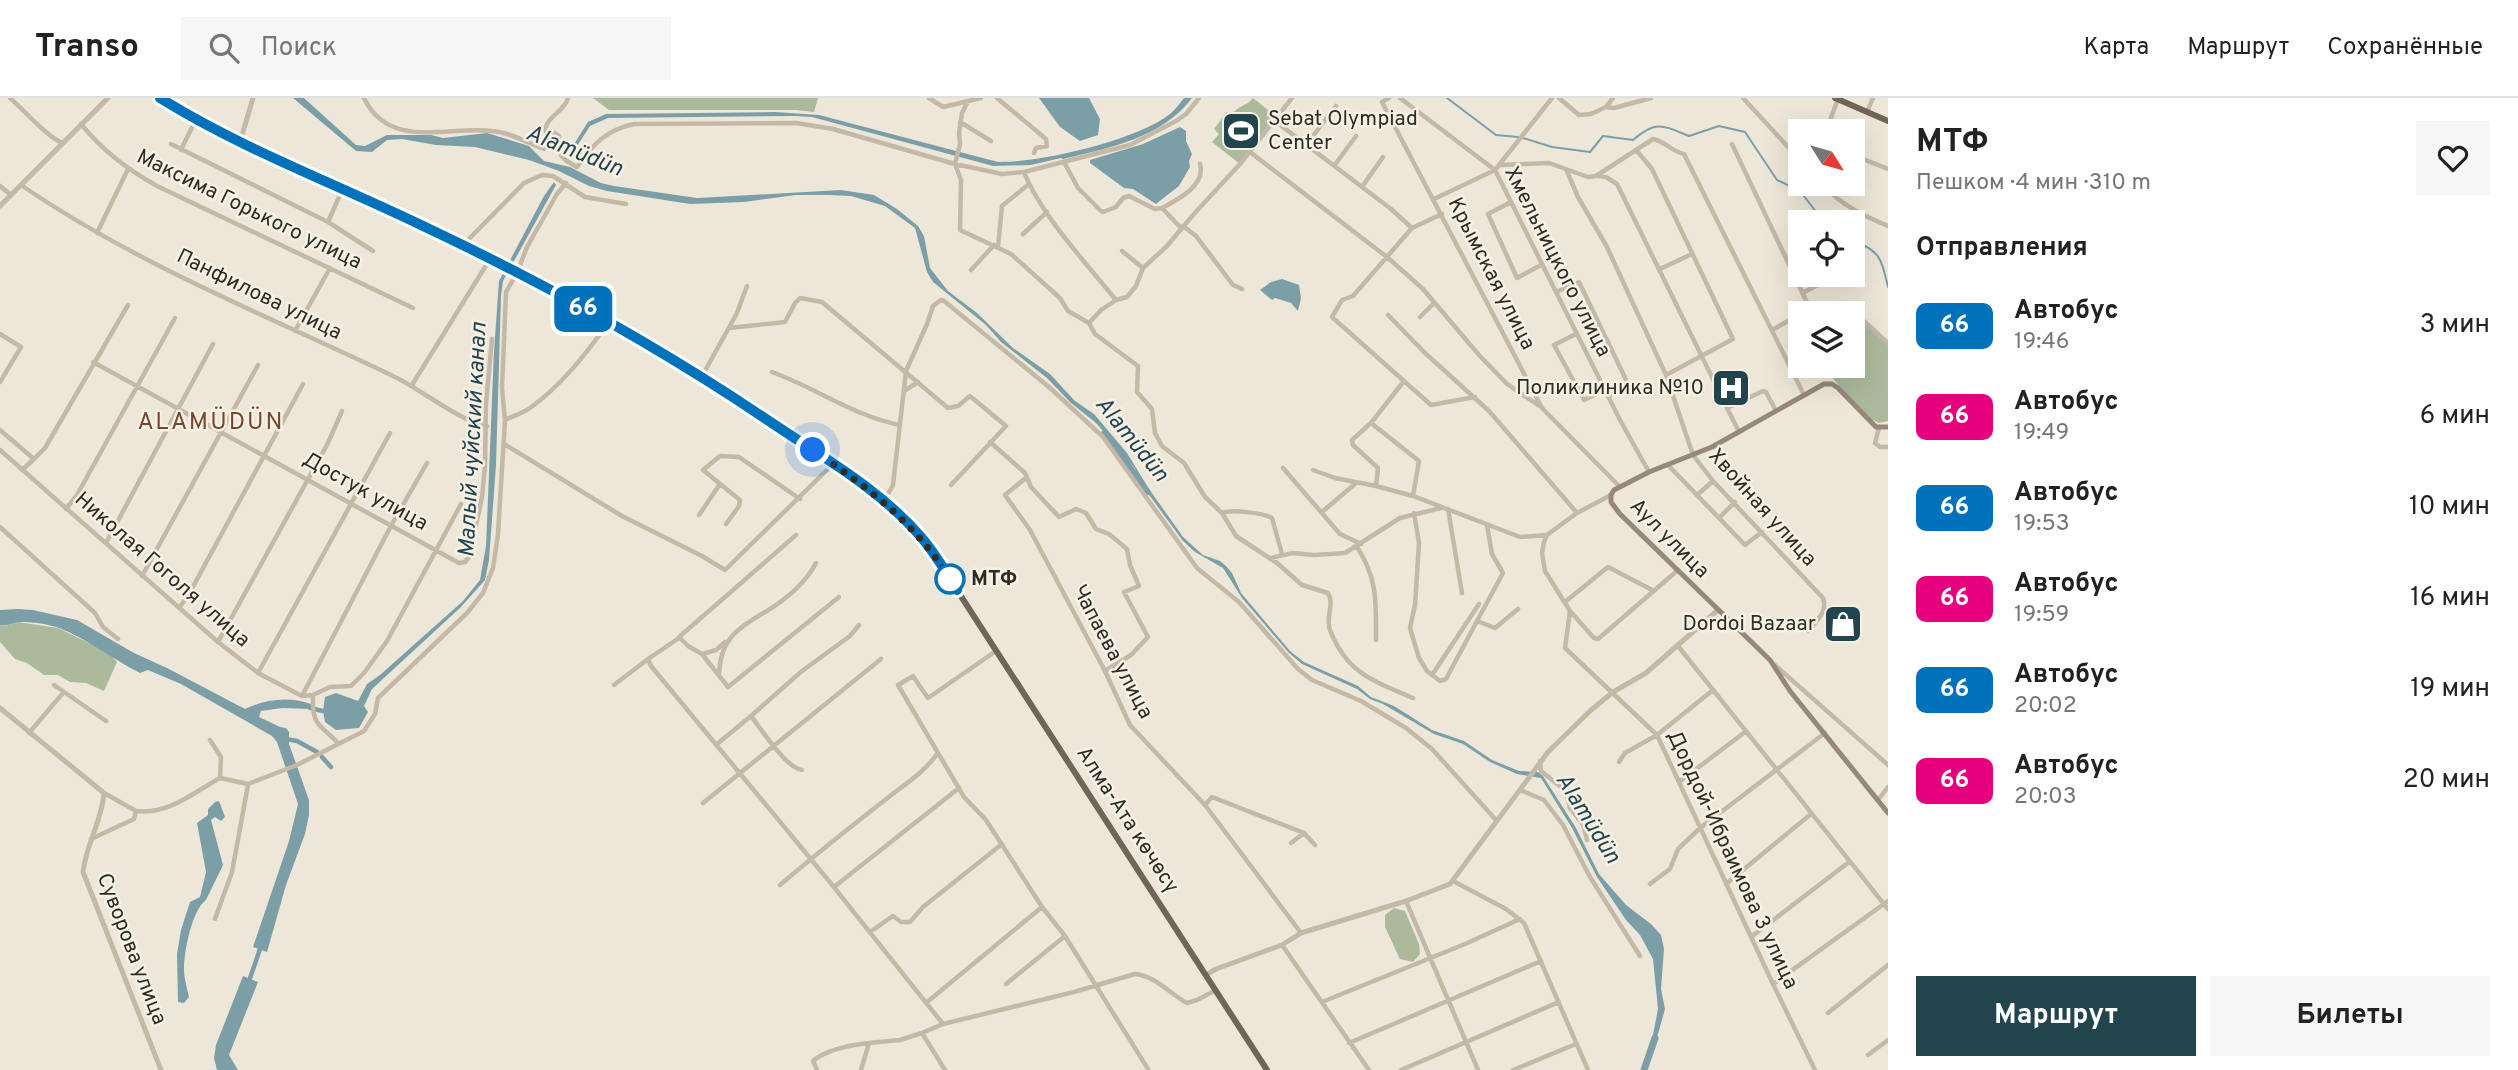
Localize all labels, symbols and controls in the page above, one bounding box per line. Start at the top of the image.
search box [181,17,671,80]
text: Transo [35,27,139,69]
icon: search [205,29,243,67]
text: Поиск [261,32,337,65]
text: Карта [2083,33,2149,63]
text: Маршрут [2187,33,2289,63]
text: Сохранённые [2327,33,2483,63]
place label: Sebat Olympiad Center [1268,106,1418,157]
sports icon: Sebat Olympiad Center [1220,110,1262,152]
north arrow [1788,119,1866,196]
map controls [1788,119,1865,378]
water label: Alamüdün [521,120,627,185]
button: heart [2416,121,2490,195]
text: МТФ [1916,122,1988,164]
street label: Максима Горького улица [132,144,366,276]
street label: Хмельницкого улица [1497,162,1617,362]
text: Пешком · 4 мин · 310 m [1916,169,2151,198]
street label: Крымская улица [1441,193,1541,355]
button: locate [1788,210,1865,287]
text: Отправления [1916,232,2088,265]
street label: Панфилова улица [172,243,346,347]
line badge: 66 [552,286,614,332]
text: 66 [568,294,598,324]
text: Автобус [2014,295,2119,328]
button: layers [1788,301,1865,378]
text: 3 мин [2420,309,2490,342]
text: 66 [1940,311,1969,341]
water label: Малый чуйский канал [453,321,495,558]
text: 19:46 [2014,328,2070,357]
hospital icon: Поликлиника №10 [1710,367,1752,409]
place label: Поликлиника №10 [1516,375,1704,402]
text: Автобус [2014,386,2119,419]
water label: Alamüdün [1088,391,1175,489]
text: 6 мин [2420,400,2490,433]
text: 66 [1940,402,1969,432]
district label: ALAMÜDÜN [137,406,285,438]
text: 19:49 [2014,419,2069,448]
your location [795,432,830,467]
street label: Хвойная улица [1702,443,1822,573]
street label: Достук улица [298,446,432,538]
text: Автобус [2014,477,2119,510]
street label: Николая Гоголя улица [69,486,255,654]
text: 10 мин [2409,491,2490,524]
street label: Аул улица [1623,493,1715,585]
text: 66 [1940,493,1969,523]
text: 19:53 [2014,510,2070,539]
marker: МТФ [935,564,965,594]
place label: МТФ [971,566,1017,593]
text: Автобус [2014,568,2119,601]
street label: Чапаева улица [1065,580,1159,724]
text: 16 мин [2410,582,2490,615]
text: 66 [1940,584,1969,614]
text: 19:59 [2014,601,2069,630]
shop icon: Dordoi Bazaar [1822,603,1864,645]
place label: Dordoi Bazaar [1683,611,1816,638]
text: Автобус [2014,659,2119,692]
text: 19 мин [2410,673,2490,706]
text: 66 [1940,675,1969,705]
text: 20:02 [2014,692,2077,721]
street label: Дордой-Ибраимова 3 улица [1660,726,1804,994]
street label: Алма-Ата көчөсү [1070,742,1185,899]
text: Автобус [2014,750,2119,783]
text: 20 мин [2403,764,2490,797]
text: 66 [1940,766,1969,796]
water label: Alamüdün [1548,768,1626,870]
text: 20:03 [2014,783,2077,812]
street label: Суворова улица [90,869,172,1029]
button: Маршрут [1916,976,2196,1056]
button: Билеты [2210,976,2490,1056]

